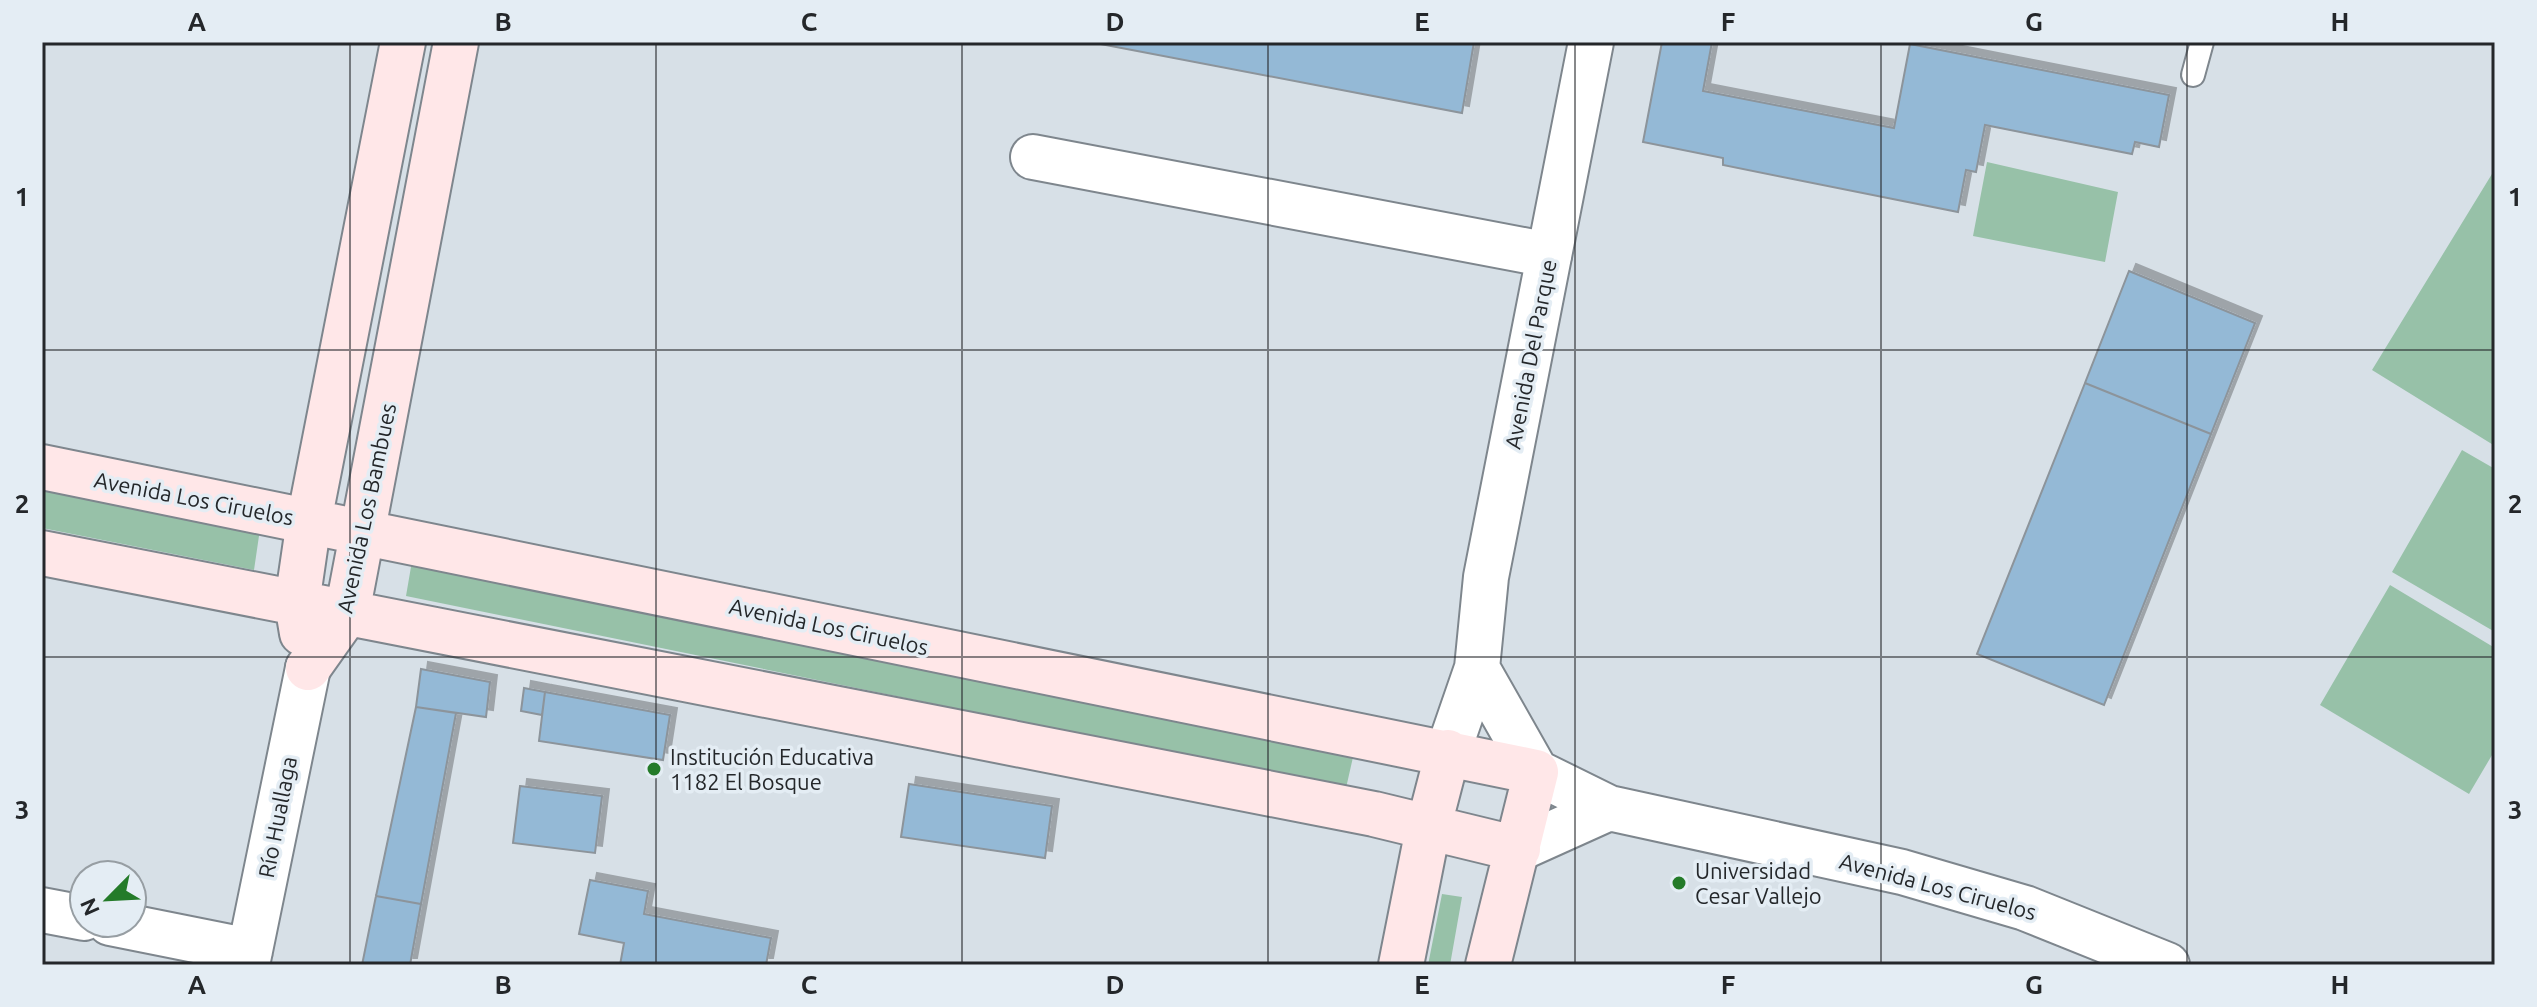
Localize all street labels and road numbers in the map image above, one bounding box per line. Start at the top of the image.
street label: Avenida Del Parque [1499,257,1561,451]
street label: Avenida Los Bambues [332,401,400,615]
street label: Avenida Los Ciruelos [92,466,296,530]
street label: Avenida Los Ciruelos [727,593,931,659]
street label: Río Huallaga [253,754,301,880]
street label: Avenida Los Ciruelos [1837,848,2039,924]

